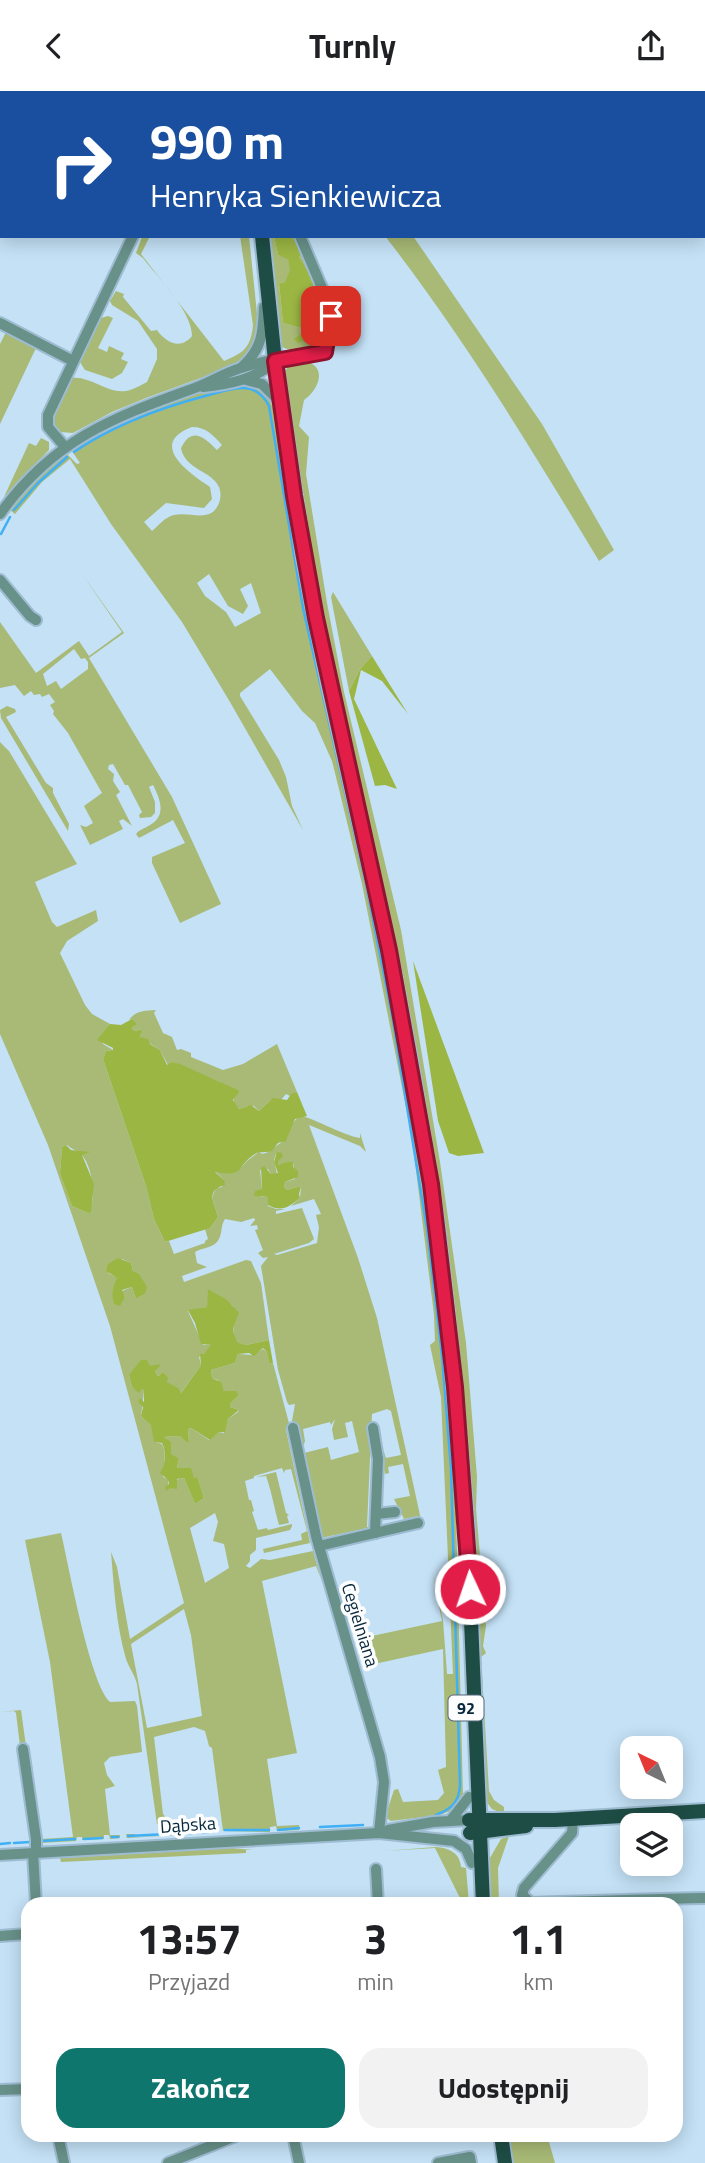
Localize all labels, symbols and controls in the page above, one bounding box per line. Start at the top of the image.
text: Turnly [309,22,396,70]
icon: back [35,27,73,65]
icon: share [632,27,670,65]
text: 990 m [150,103,284,178]
icon: right [35,119,126,210]
text: Henryka Sienkiewicza [150,171,442,219]
pin [301,286,361,346]
icon: arrive [312,297,350,335]
position arrow [433,1552,507,1626]
street label: Cegielniana [335,1580,386,1670]
road number: 92 [448,1695,484,1721]
north arrow [620,1736,682,1799]
map controls [620,1736,683,1876]
street label: Dąbska [159,1809,217,1840]
button: layers [620,1813,683,1876]
text: 13:57 [137,1906,242,1970]
text: 3 [364,1906,387,1970]
text: 1.1 [509,1906,567,1970]
text: Przyjazd [148,1964,230,1999]
text: min [357,1964,394,1999]
text: km [523,1964,554,1999]
button: Zakończ [56,2048,345,2128]
button: Udostępnij [359,2048,648,2128]

